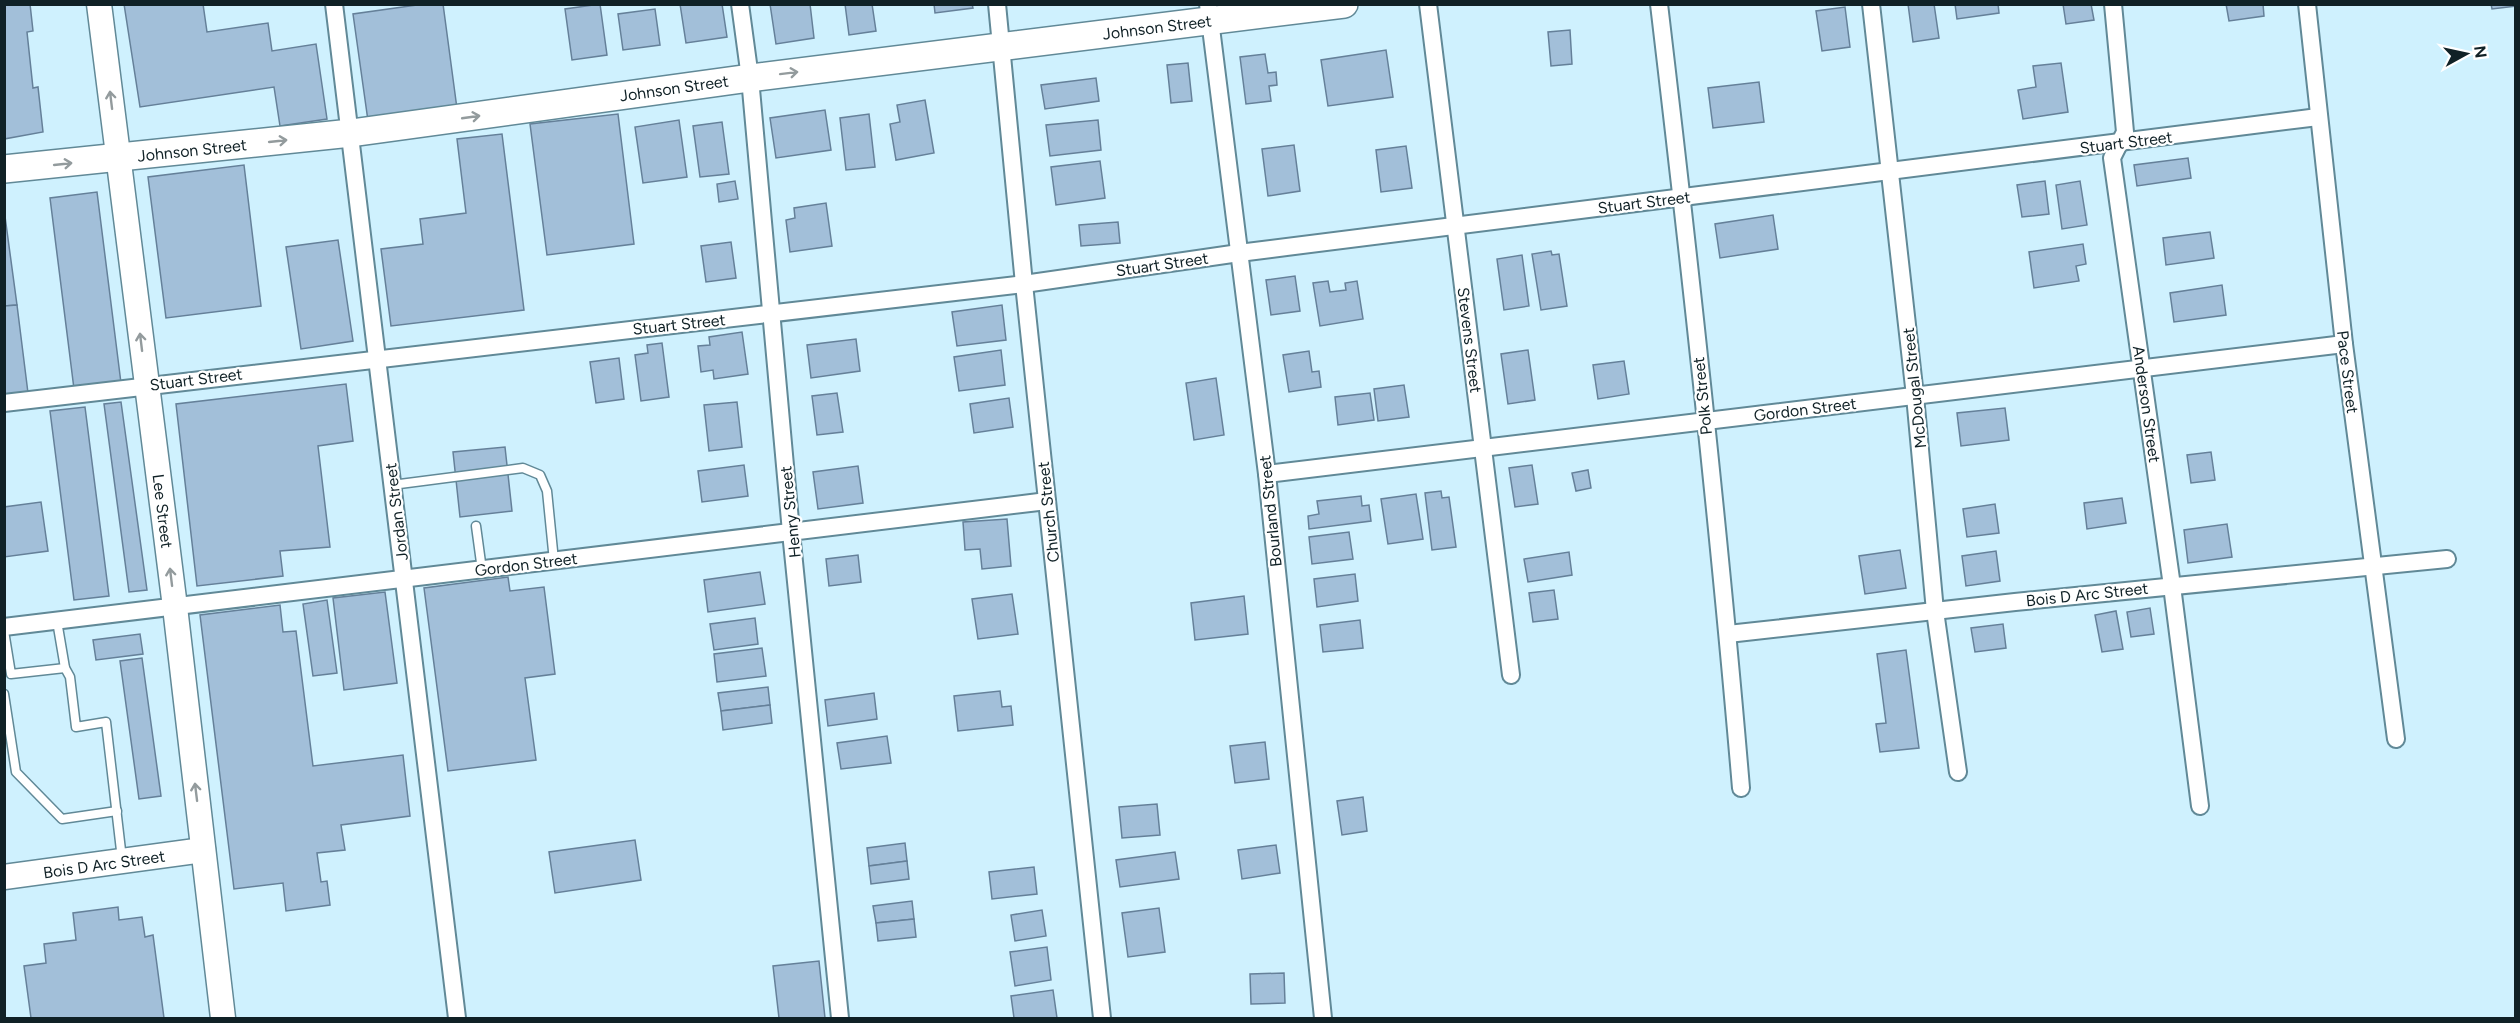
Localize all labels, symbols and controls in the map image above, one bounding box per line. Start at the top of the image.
street label: Johnson Street [1101,11,1213,44]
north arrow [2436,24,2496,84]
text: N [2470,45,2491,59]
one-way arrow [779,67,798,78]
street label: Johnson Street [618,71,730,106]
one-way arrow [105,90,116,110]
one-way arrow [461,111,480,122]
street label: Stuart Street [2079,127,2173,158]
street label: Johnson Street [136,135,248,166]
one-way arrow [267,135,287,146]
one-way arrow [52,158,72,169]
street label: Stuart Street [1597,187,1691,218]
street label: Stuart Street [1115,249,1210,280]
street label: Stevens Street [1454,286,1485,394]
street label: Stuart Street [632,310,726,339]
street label: McDougal Street [1899,327,1930,449]
street label: Pace Street [2333,330,2362,415]
one-way arrow [135,333,146,353]
street label: Anderson Street [2129,344,2164,464]
street label: Polk Street [1689,356,1716,436]
street label: Stuart Street [149,364,243,395]
street label: Gordon Street [1753,394,1857,425]
street label: Bourland Street [1255,454,1286,568]
street label: Church Street [1034,461,1063,563]
street label: Jordan Street [381,462,412,562]
street label: Henry Street [776,465,805,559]
street label: Lee Street [149,473,176,549]
street label: Gordon Street [474,549,578,580]
one-way arrow [165,568,176,588]
street label: Bois D Arc Street [2025,579,2149,610]
one-way arrow [191,783,202,802]
street label: Bois D Arc Street [42,847,166,882]

